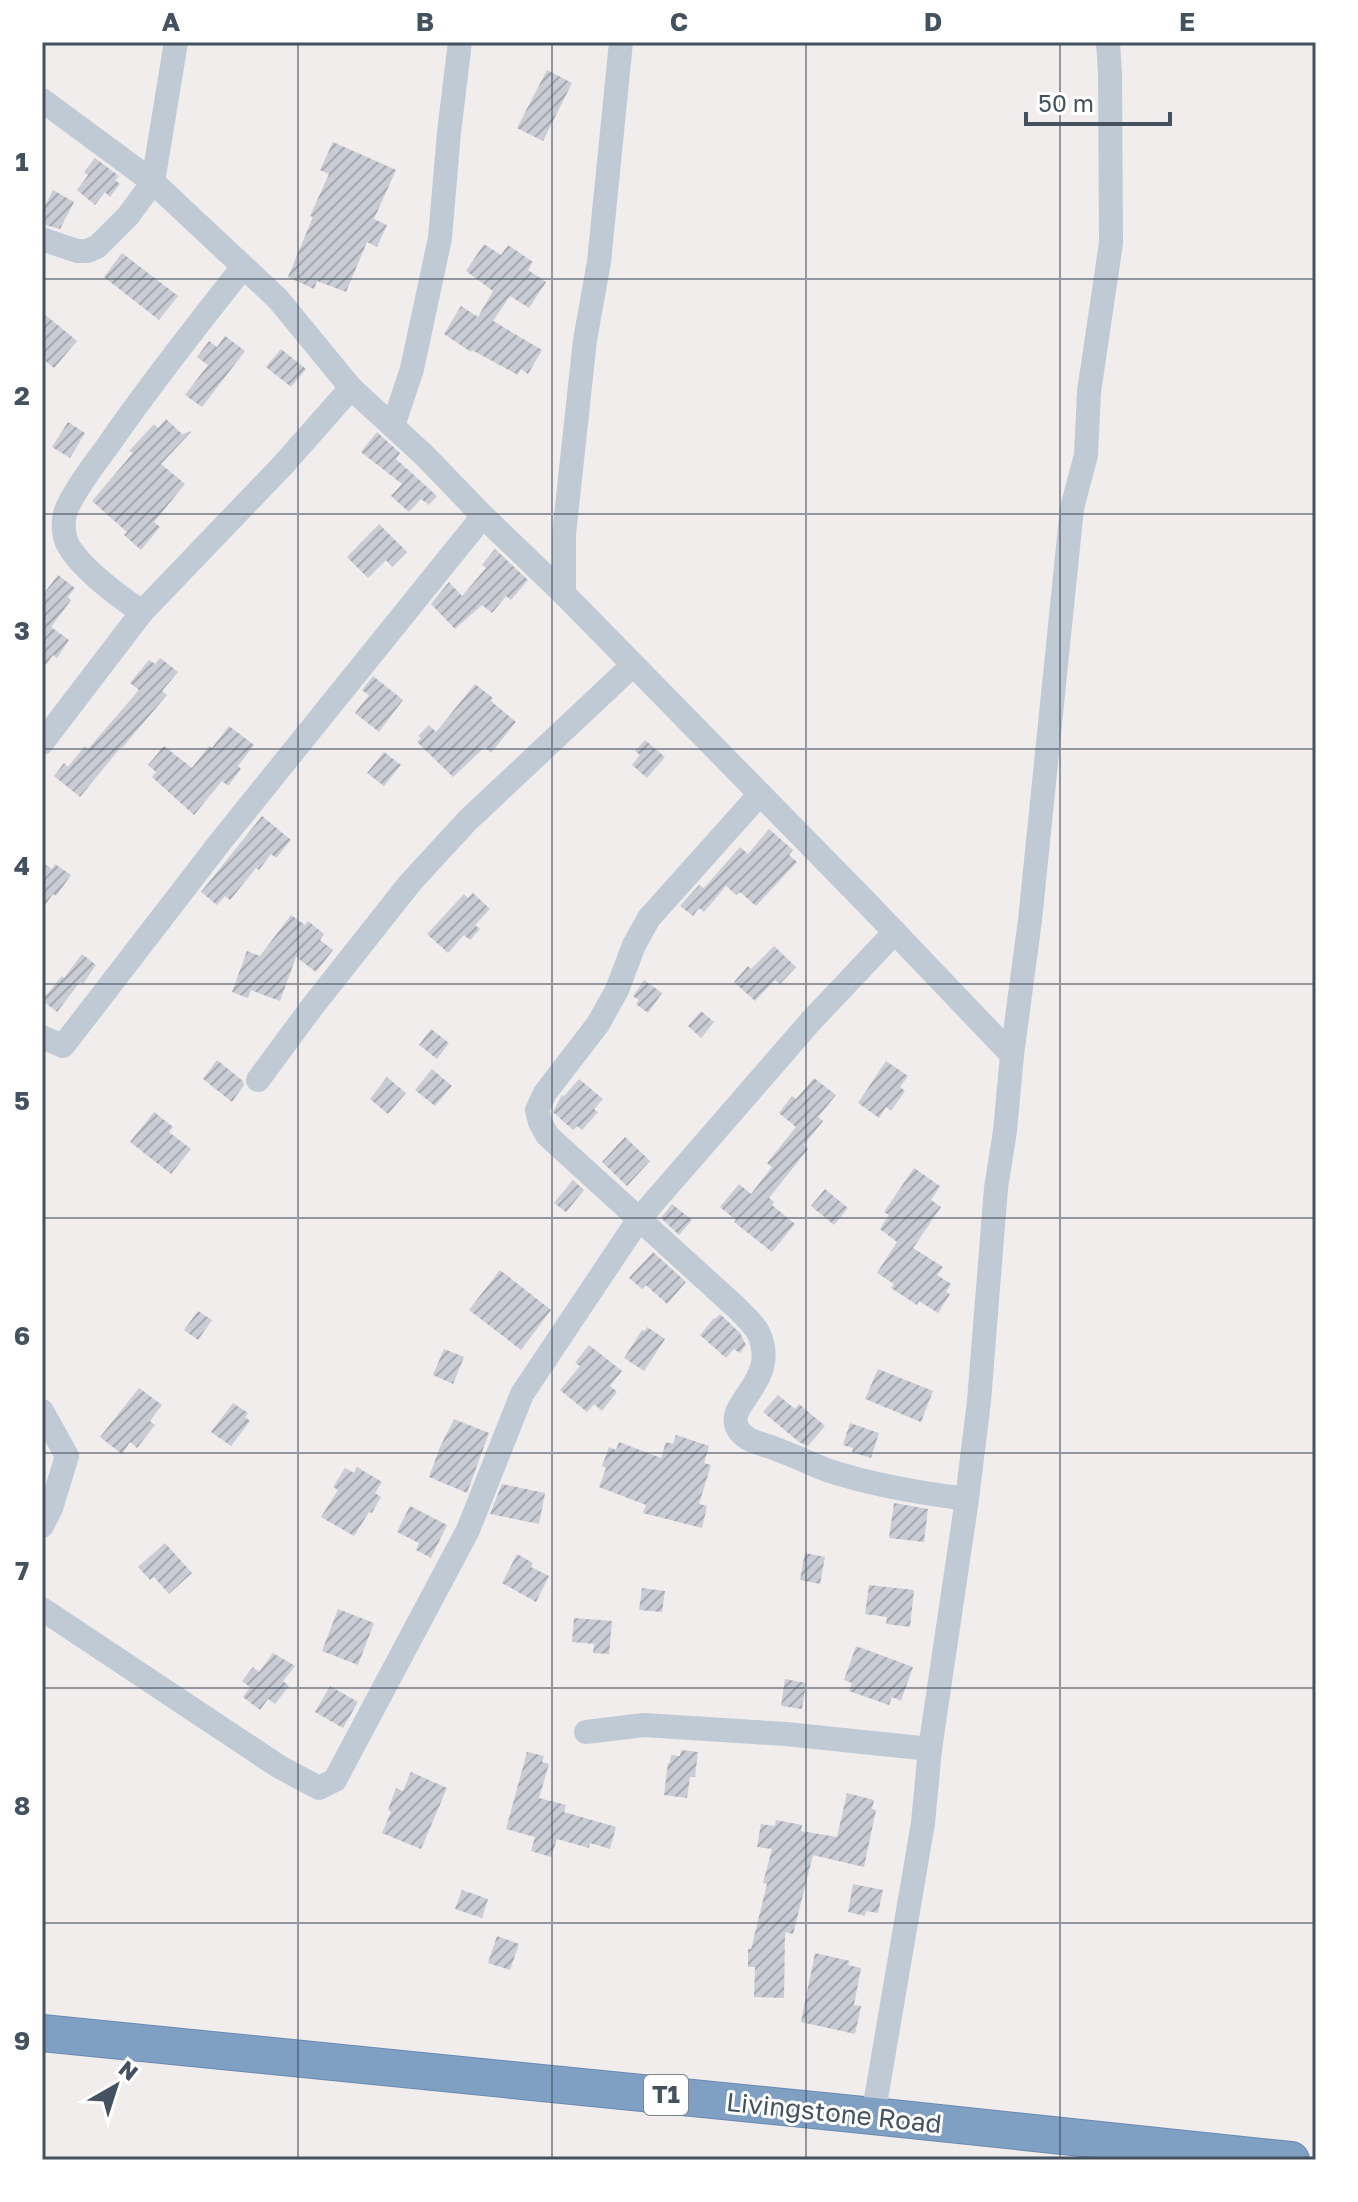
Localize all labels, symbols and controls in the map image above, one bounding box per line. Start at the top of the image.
text: A [162,6,181,37]
text: B [416,6,434,37]
text: C [670,6,688,37]
text: D [924,6,942,37]
text: E [1179,6,1195,37]
scale bar [1026,76,1170,126]
text: 50 m [1038,88,1094,117]
text: 1 [15,146,29,177]
text: 2 [14,380,30,411]
text: 3 [14,615,30,646]
text: 4 [14,850,30,881]
text: 5 [14,1085,30,1116]
text: 6 [14,1320,30,1351]
text: 7 [15,1555,29,1586]
text: 8 [14,1790,30,1821]
text: 9 [14,2025,30,2056]
north arrow [76,2046,156,2126]
text: N [114,2054,144,2086]
road number: T1 [644,2075,688,2115]
street label: Livingstone Road [725,2086,943,2139]

